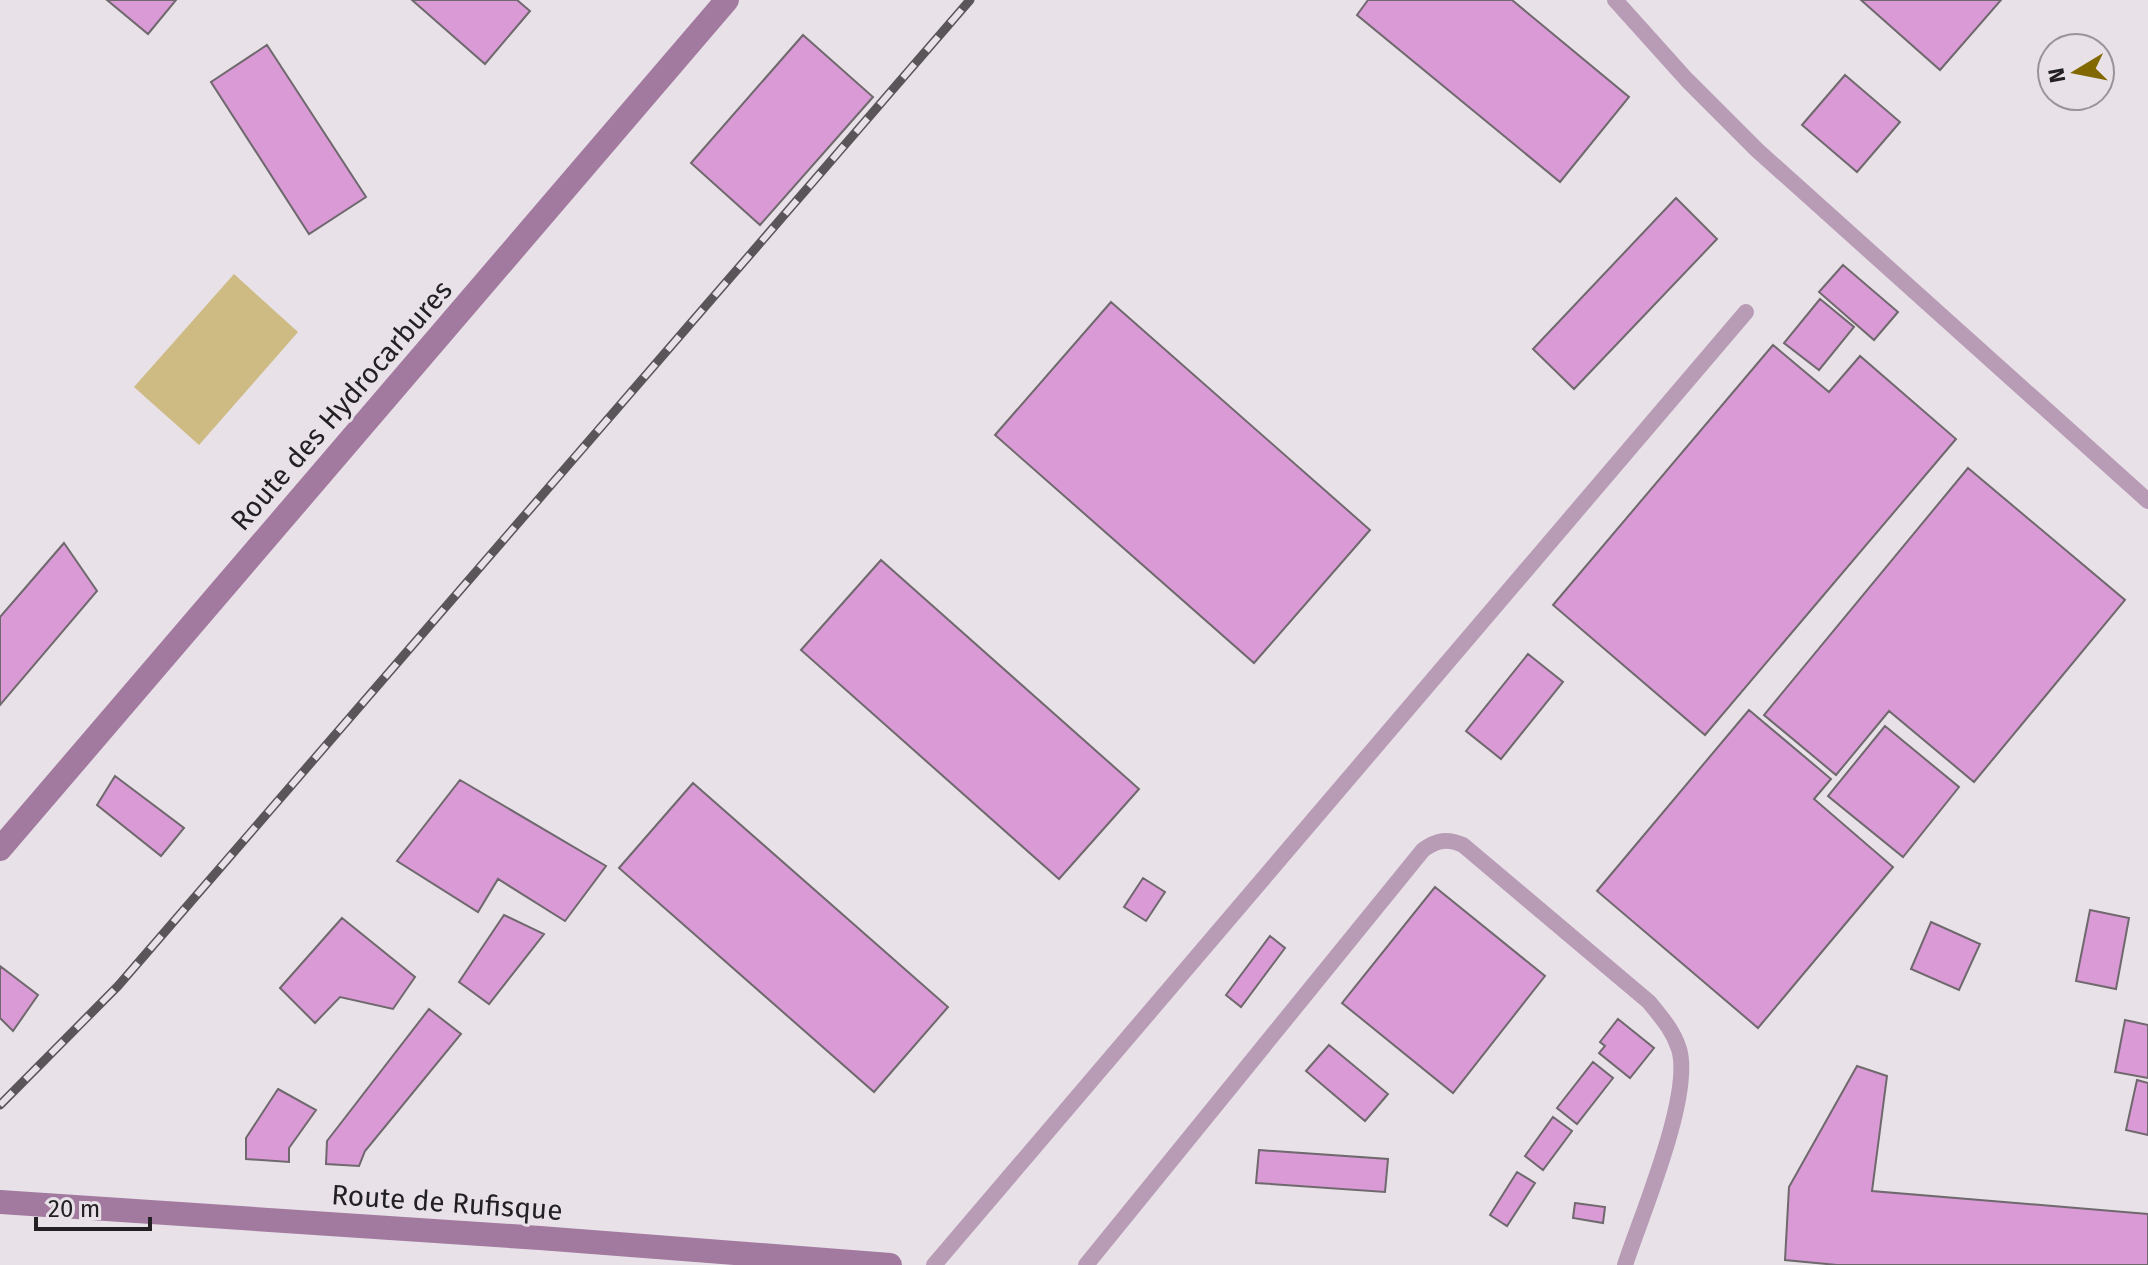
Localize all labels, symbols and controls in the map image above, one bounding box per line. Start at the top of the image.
north arrow [2036,32,2116,112]
text: N [2042,66,2071,85]
street label: Route des Hydrocarbures [224,274,459,537]
street label: Route de Rufisque [330,1178,564,1227]
scale bar [36,1181,150,1231]
text: 20 m [48,1195,100,1223]

